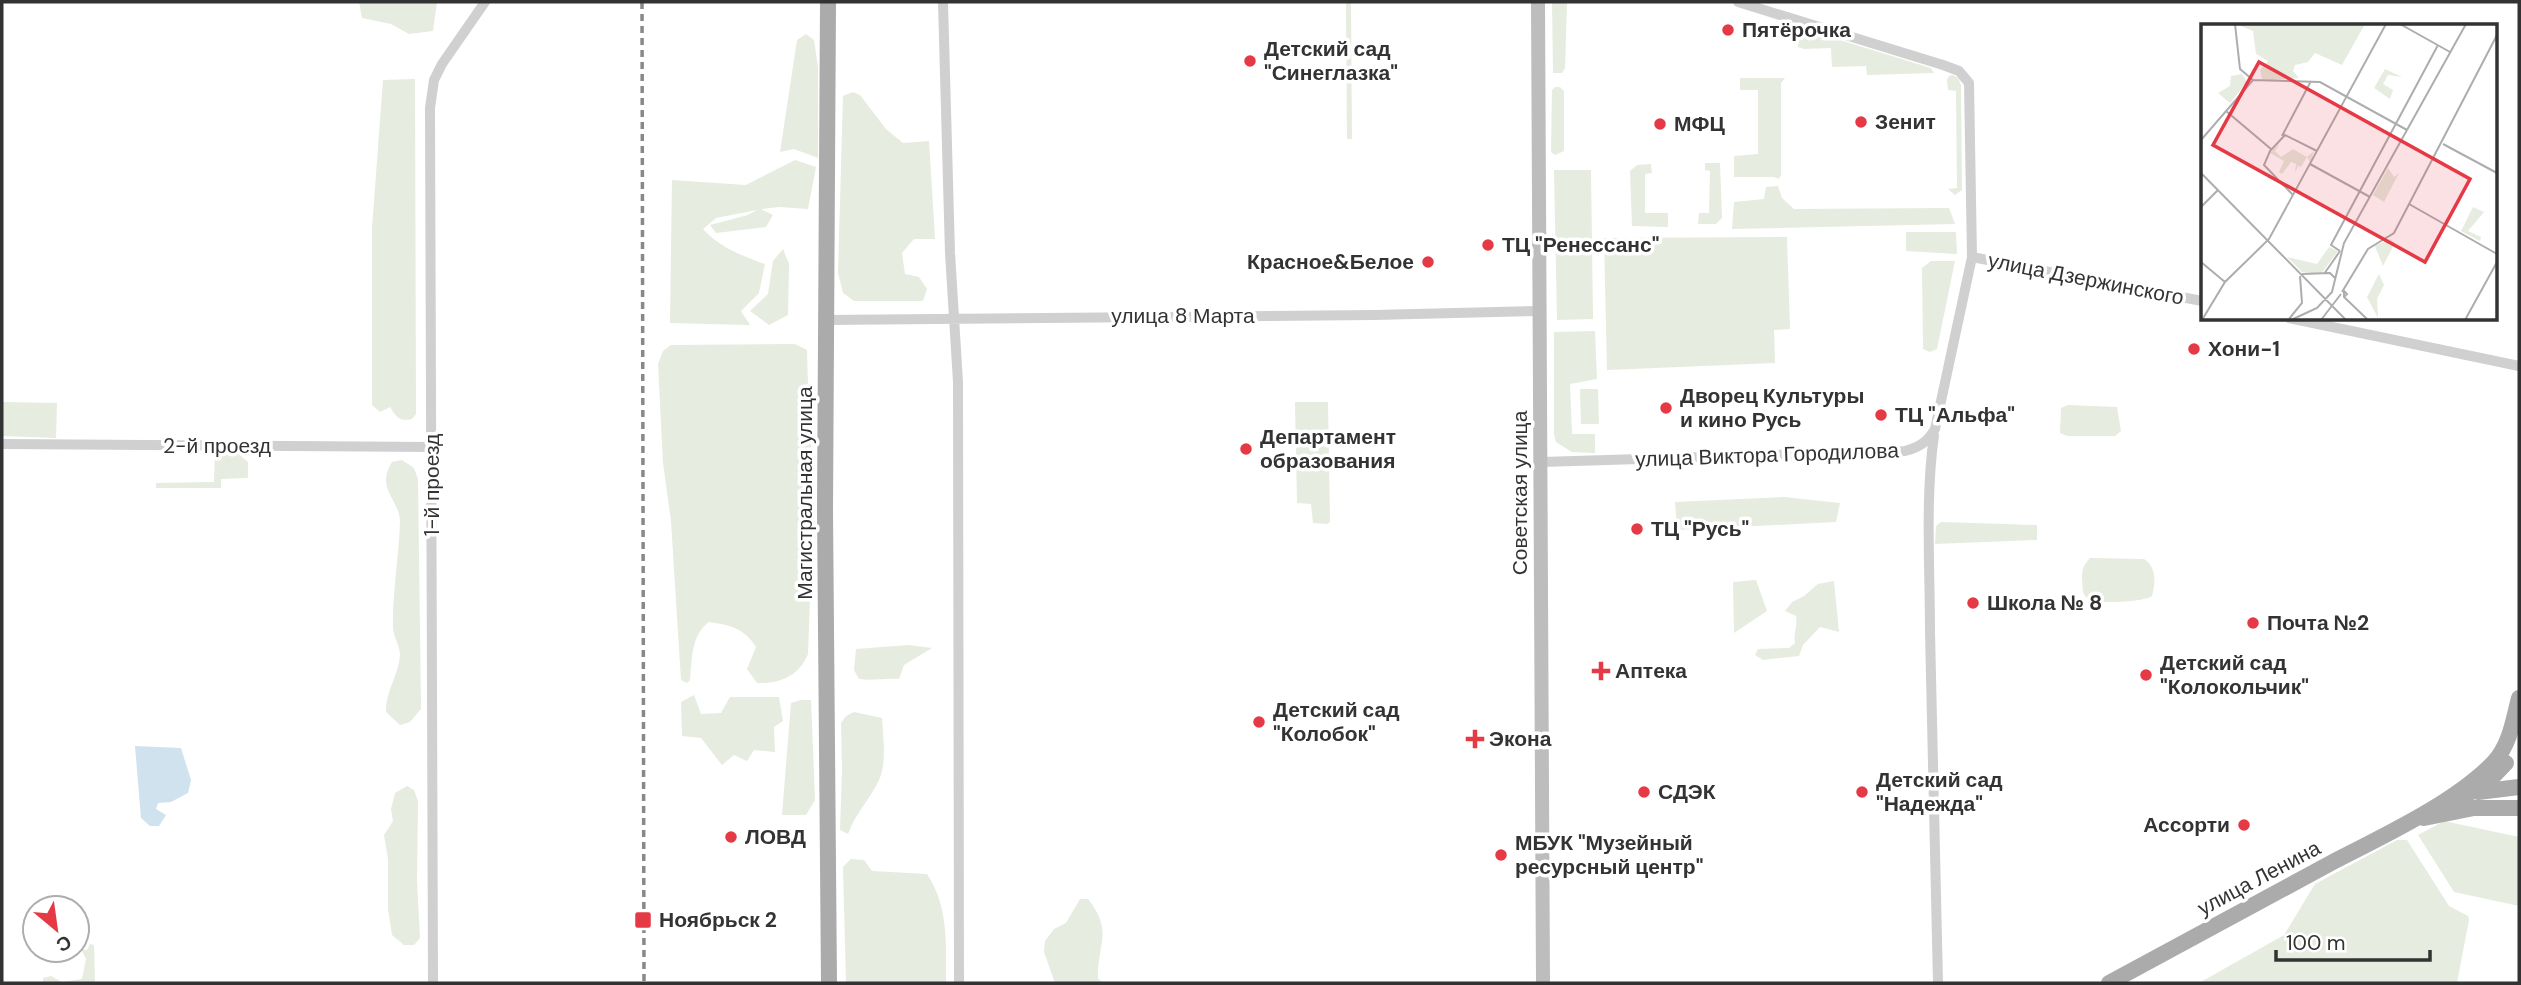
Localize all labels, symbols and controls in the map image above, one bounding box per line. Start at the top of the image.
place label: Пятёрочка [1742,16,1851,44]
marker: Пятёрочка [1720,22,1736,38]
inset map [2201,24,2496,320]
place label: Детский сад "Синеглазка" [1264,35,1398,87]
marker: Детский сад "Синеглазка" [1242,53,1258,69]
place label: Зенит [1875,108,1936,136]
place label: МФЦ [1674,110,1725,138]
marker: Зенит [1853,114,1869,130]
marker: МФЦ [1652,116,1668,132]
place label: ТЦ "Ренессанс" [1502,231,1659,259]
marker: ТЦ "Ренессанс" [1480,237,1496,253]
street label: улица Дзержинского [1986,246,2186,312]
place label: Красное&Белое [1247,248,1414,276]
marker: Красное&Белое [1420,254,1436,270]
street label: улица 8 Марта [1111,302,1255,330]
place label: Хони-1 [2208,335,2280,363]
marker: Хони-1 [2186,341,2202,357]
place label: Дворец Культуры и кино Русь [1680,382,1864,434]
street label: Магистральная улица [791,386,819,600]
marker: Дворец Культуры и кино Русь [1658,400,1674,416]
place label: ТЦ "Альфа" [1895,401,2015,429]
marker: ТЦ "Альфа" [1873,407,1889,423]
street label: Советская улица [1506,410,1534,575]
place label: Департамент образования [1260,423,1396,475]
street label: 2-й проезд [163,432,271,460]
street label: 1-й проезд [418,434,446,536]
street label: улица Виктора Городилова [1635,436,1900,474]
marker: Департамент образования [1238,441,1254,457]
place label: ТЦ "Русь" [1651,515,1749,543]
marker: ТЦ "Русь" [1629,521,1645,537]
place label: Школа № 8 [1987,589,2102,617]
marker: Школа № 8 [1965,595,1981,611]
place label: Почта №2 [2267,609,2369,637]
marker: Почта №2 [2245,615,2261,631]
place label: Детский сад "Колокольчик" [2160,649,2309,701]
place label: Аптека [1615,657,1687,685]
marker: Аптека [1593,663,1609,679]
marker: Детский сад "Колокольчик" [2138,667,2154,683]
place label: Детский сад "Колобок" [1273,696,1400,748]
marker: Детский сад "Колобок" [1251,714,1267,730]
place label: Экона [1489,725,1552,753]
marker: Экона [1467,731,1483,747]
place label: Детский сад "Надежда" [1876,766,2003,818]
place label: СДЭК [1658,778,1716,806]
marker: СДЭК [1636,784,1652,800]
marker: Детский сад "Надежда" [1854,784,1870,800]
place label: Ассорти [2143,811,2230,839]
marker: Ассорти [2236,817,2252,833]
place label: ЛОВД [745,823,806,851]
marker: ЛОВД [723,829,739,845]
place label: МБУК "Музейный ресурсный центр" [1515,829,1703,881]
street label: улица Ленина [2193,834,2326,922]
marker: МБУК "Музейный ресурсный центр" [1493,847,1509,863]
north arrow [21,894,91,964]
place label: Ноябрьск 2 [659,906,777,934]
marker: Ноябрьск 2 [633,910,653,930]
scale bar [2276,918,2430,962]
text: С [52,929,76,958]
text: 100 m [2286,929,2346,957]

